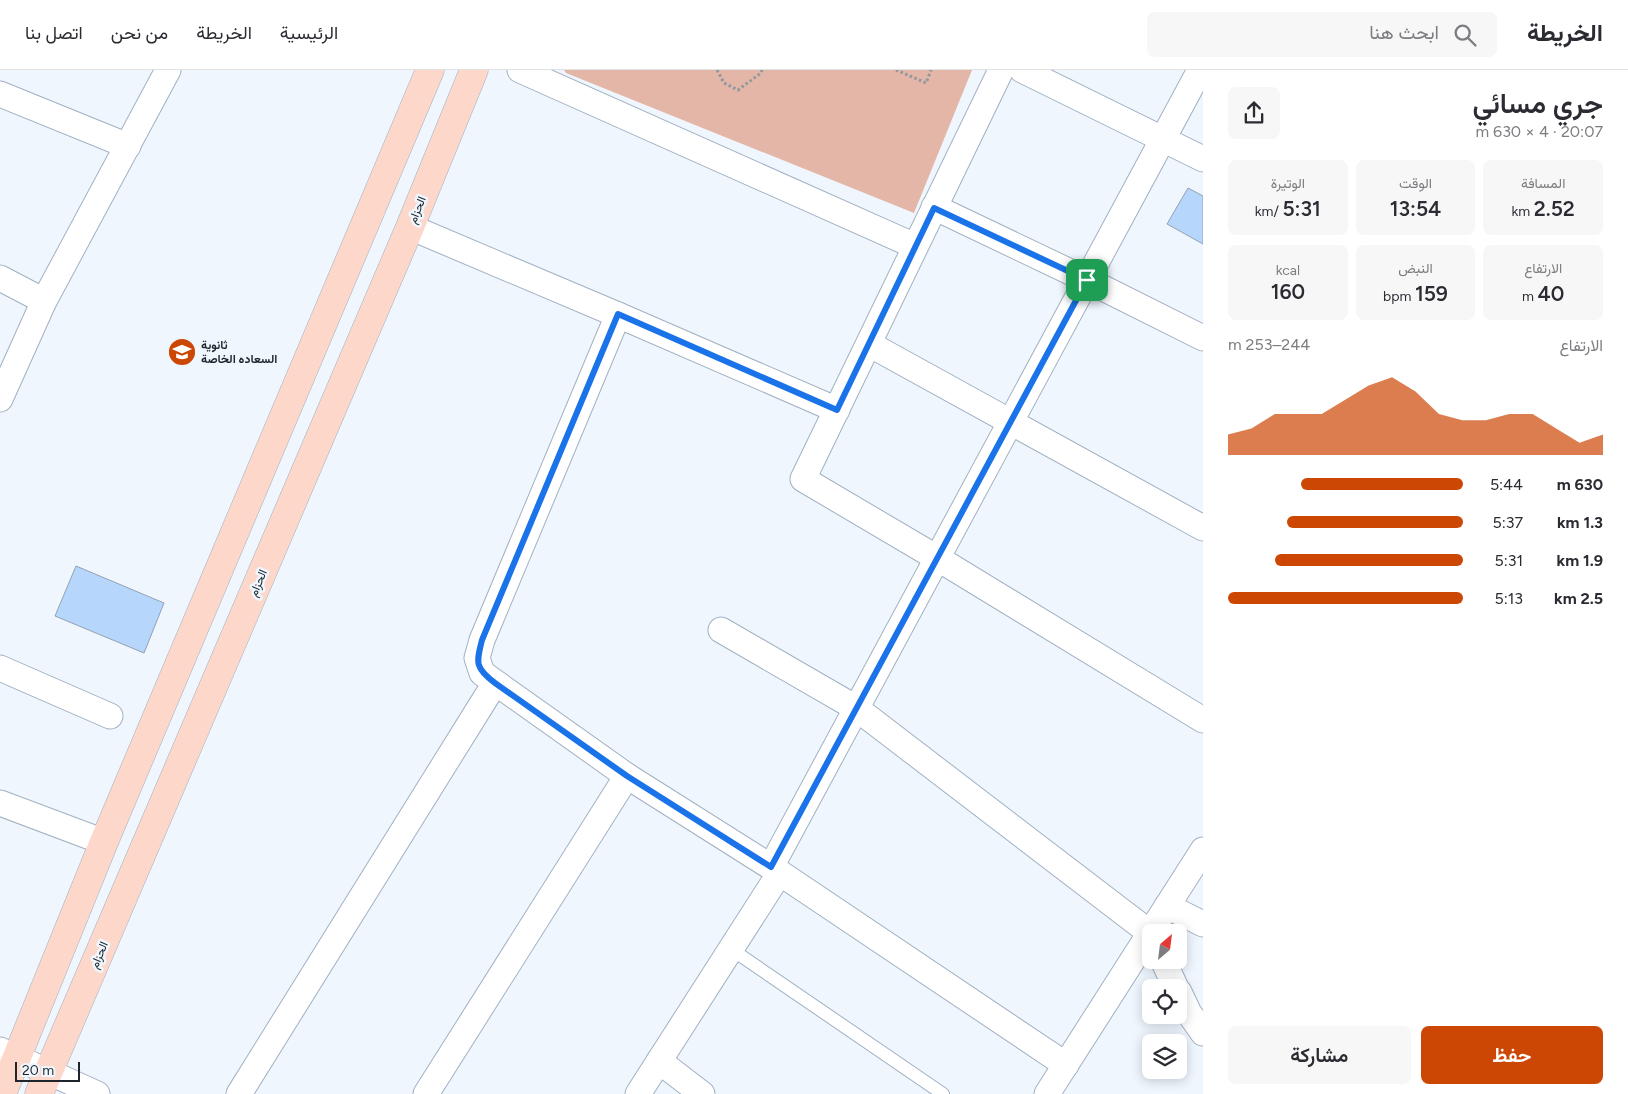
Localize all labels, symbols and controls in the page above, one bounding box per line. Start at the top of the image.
search box [1147,12,1497,57]
text: الخريطة [1527,18,1603,47]
text: ابحث هنا [1369,21,1439,44]
icon: search [1451,21,1479,49]
text: اتصل بنا [25,22,83,44]
text: من نحن [111,22,168,44]
text: الخريطة [196,22,252,44]
text: الرئيسية [280,22,338,44]
text: جري مسائي [1473,86,1603,120]
button: share [1228,87,1280,139]
text: 20:07 · 4 × 630 m [1476,122,1603,141]
text: الوتيرة [1271,175,1305,192]
text: الوقت [1399,175,1432,192]
text: المسافة [1521,175,1565,192]
street label: الحزام [405,194,430,226]
text: 5:31 [1282,196,1321,221]
text: 13:54 [1390,196,1441,221]
text: 2.52 [1534,196,1575,221]
text: /km [1255,203,1282,220]
text: km [1512,203,1534,220]
pin [1066,259,1108,301]
text: النبض [1398,260,1433,277]
text: الارتفاع [1524,260,1562,277]
text: kcal [1276,262,1300,279]
icon: arrive [1073,266,1101,294]
text: 160 [1271,279,1305,304]
text: 159 [1415,281,1448,306]
text: 40 [1538,281,1564,306]
text: bpm [1383,288,1415,305]
text: m [1522,288,1538,305]
text: 244–253 m [1228,335,1310,354]
text: الارتفاع [1560,336,1603,355]
school or university icon: ثانوية السعاده الخاصة [167,337,197,367]
place label: ثانوية السعاده الخاصة [201,338,277,366]
text: 5:44 [1490,475,1523,494]
text: 630 m [1557,475,1603,494]
text: 5:37 [1492,513,1523,532]
text: 1.3 km [1557,513,1603,532]
text: 5:31 [1494,551,1523,570]
text: 1.9 km [1557,551,1603,570]
street label: الحزام [246,567,271,599]
text: 5:13 [1494,589,1523,608]
text: 2.5 km [1554,589,1603,608]
north arrow [1142,924,1188,969]
map controls [1142,924,1187,1079]
street label: الحزام [87,939,112,971]
button: locate [1142,979,1187,1024]
button: مشاركة [1228,1026,1411,1084]
button: حفظ [1421,1026,1603,1084]
button: layers [1142,1034,1187,1079]
scale bar [15,1059,80,1082]
text: 20 m [22,1062,54,1079]

